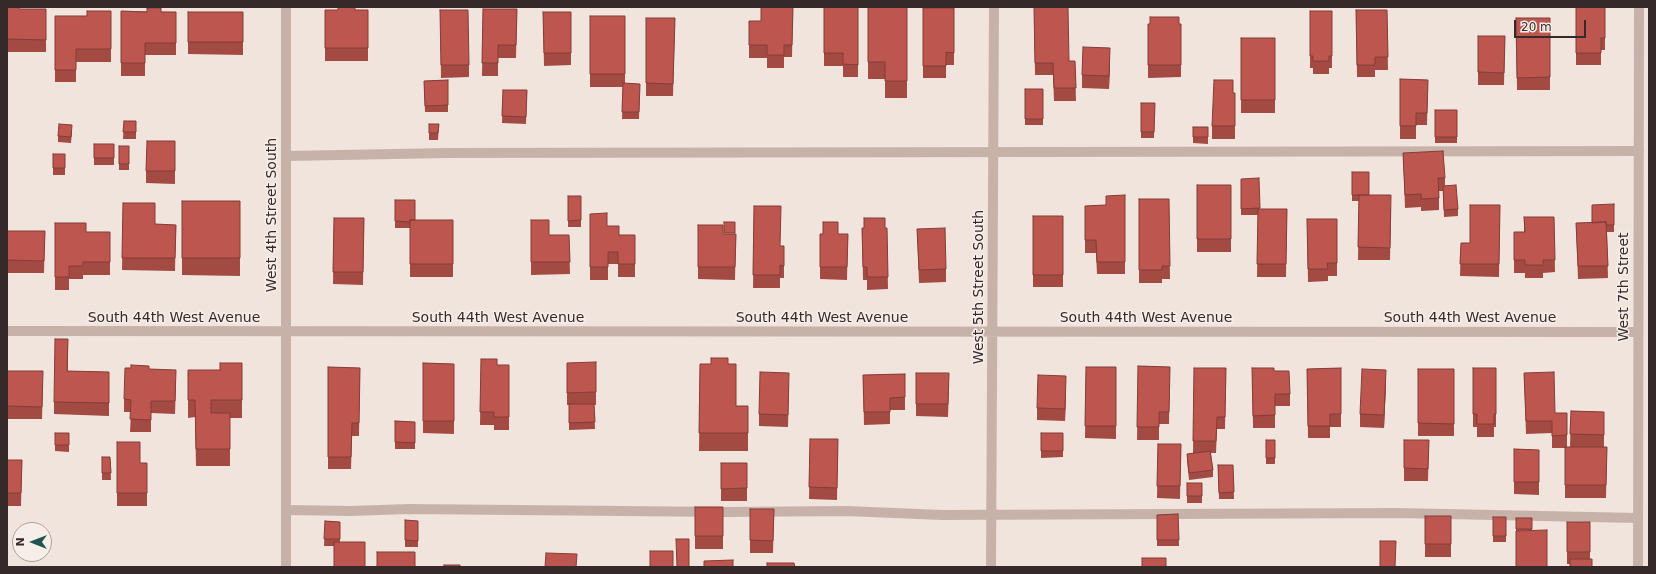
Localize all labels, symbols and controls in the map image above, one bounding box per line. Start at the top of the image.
scale bar [1516,12,1588,38]
text: 20 m [1521,20,1552,34]
street label: West 4th Street South [264,138,280,292]
street label: West 5th Street South [971,210,987,364]
street label: West 7th Street [1616,232,1632,342]
street label: South 44th West Avenue [88,310,260,326]
street label: South 44th West Avenue [412,310,584,326]
street label: South 44th West Avenue [736,310,908,326]
street label: South 44th West Avenue [1060,310,1232,326]
street label: South 44th West Avenue [1384,310,1556,326]
north arrow [12,522,52,562]
text: N [14,537,27,547]

